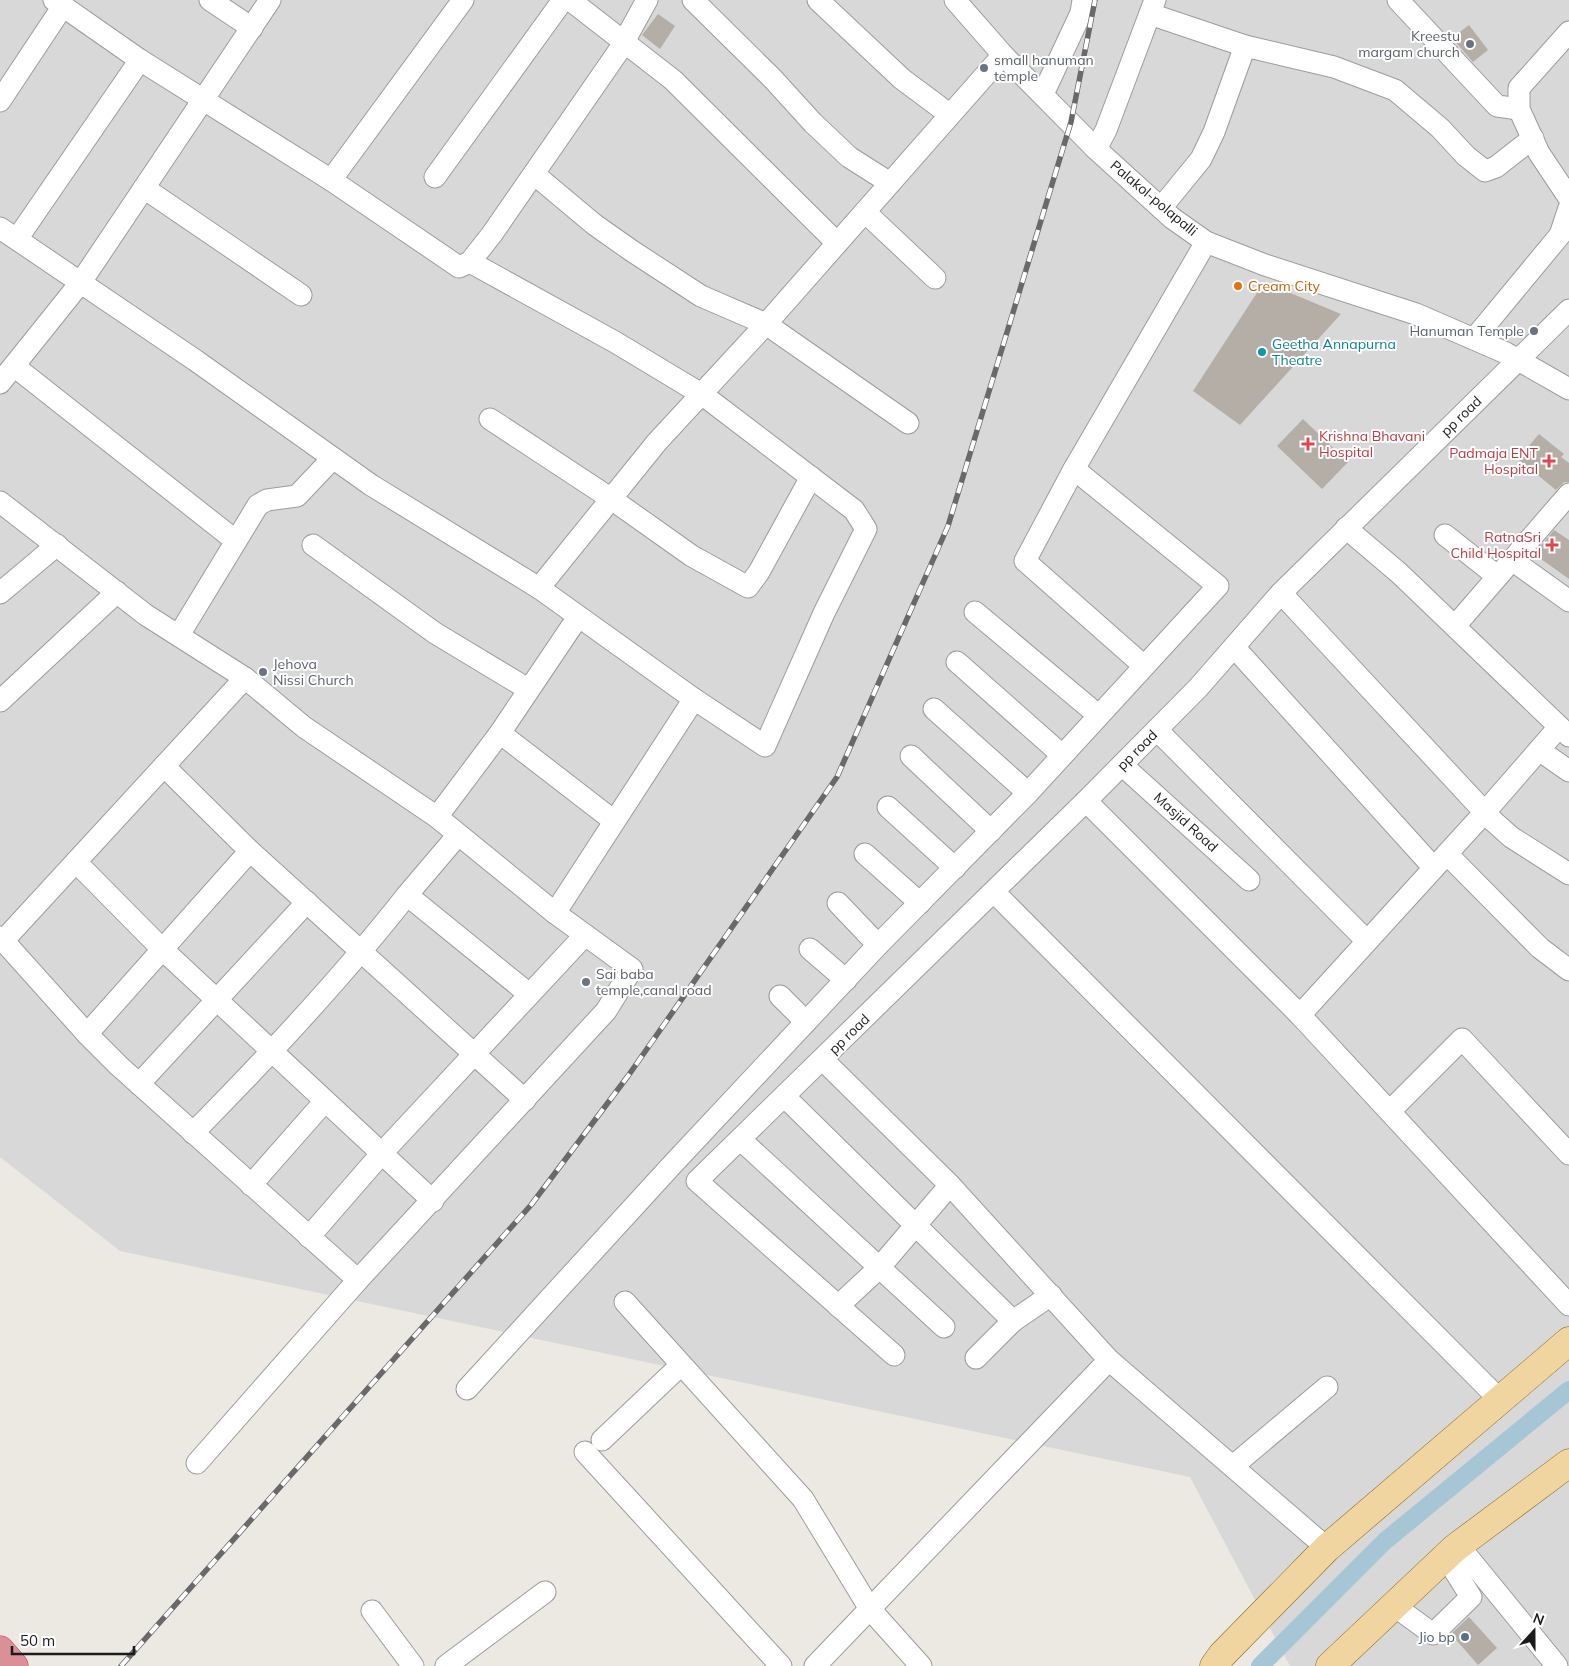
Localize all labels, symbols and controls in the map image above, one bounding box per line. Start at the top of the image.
place label: Kreestu margam church [1358,27,1460,61]
marker: Kreestu margam church [1464,38,1476,50]
place label: small hanuman temple [994,51,1094,85]
marker: small hanuman temple [978,62,990,74]
street label: Palakol-polapalli [1107,156,1201,240]
place label: Cream City [1248,277,1320,295]
marker: Cream City [1232,280,1244,292]
place label: Hanuman Temple [1409,322,1524,340]
marker: Hanuman Temple [1528,325,1540,337]
place label: Geetha Annapurna Theatre [1272,335,1396,369]
marker: Geetha Annapurna Theatre [1256,346,1268,358]
street label: pp road [1437,392,1485,440]
place label: Krishna Bhavani Hospital [1319,427,1425,461]
marker: Krishna Bhavani Hospital [1301,437,1315,451]
place label: Padmaja ENT Hospital [1449,444,1539,478]
marker: Padmaja ENT Hospital [1542,454,1556,468]
place label: RatnaSri Child Hospital [1450,528,1541,562]
marker: RatnaSri Child Hospital [1545,538,1559,552]
place label: Jehova Nissi Church [273,655,354,689]
marker: Jehova Nissi Church [257,666,269,678]
street label: pp road [1113,726,1161,774]
street label: Masjid Road [1150,788,1222,856]
place label: Sai baba temple,canal road [596,965,712,999]
marker: Sai baba temple,canal road [580,976,592,988]
street label: pp road [825,1010,873,1058]
north arrow [1509,1606,1559,1656]
text: N [1530,1609,1547,1629]
scale bar [12,1624,135,1656]
place label: Jio bp [1419,1628,1455,1646]
text: 50 m [20,1631,55,1650]
marker: Jio bp [1459,1631,1471,1643]

